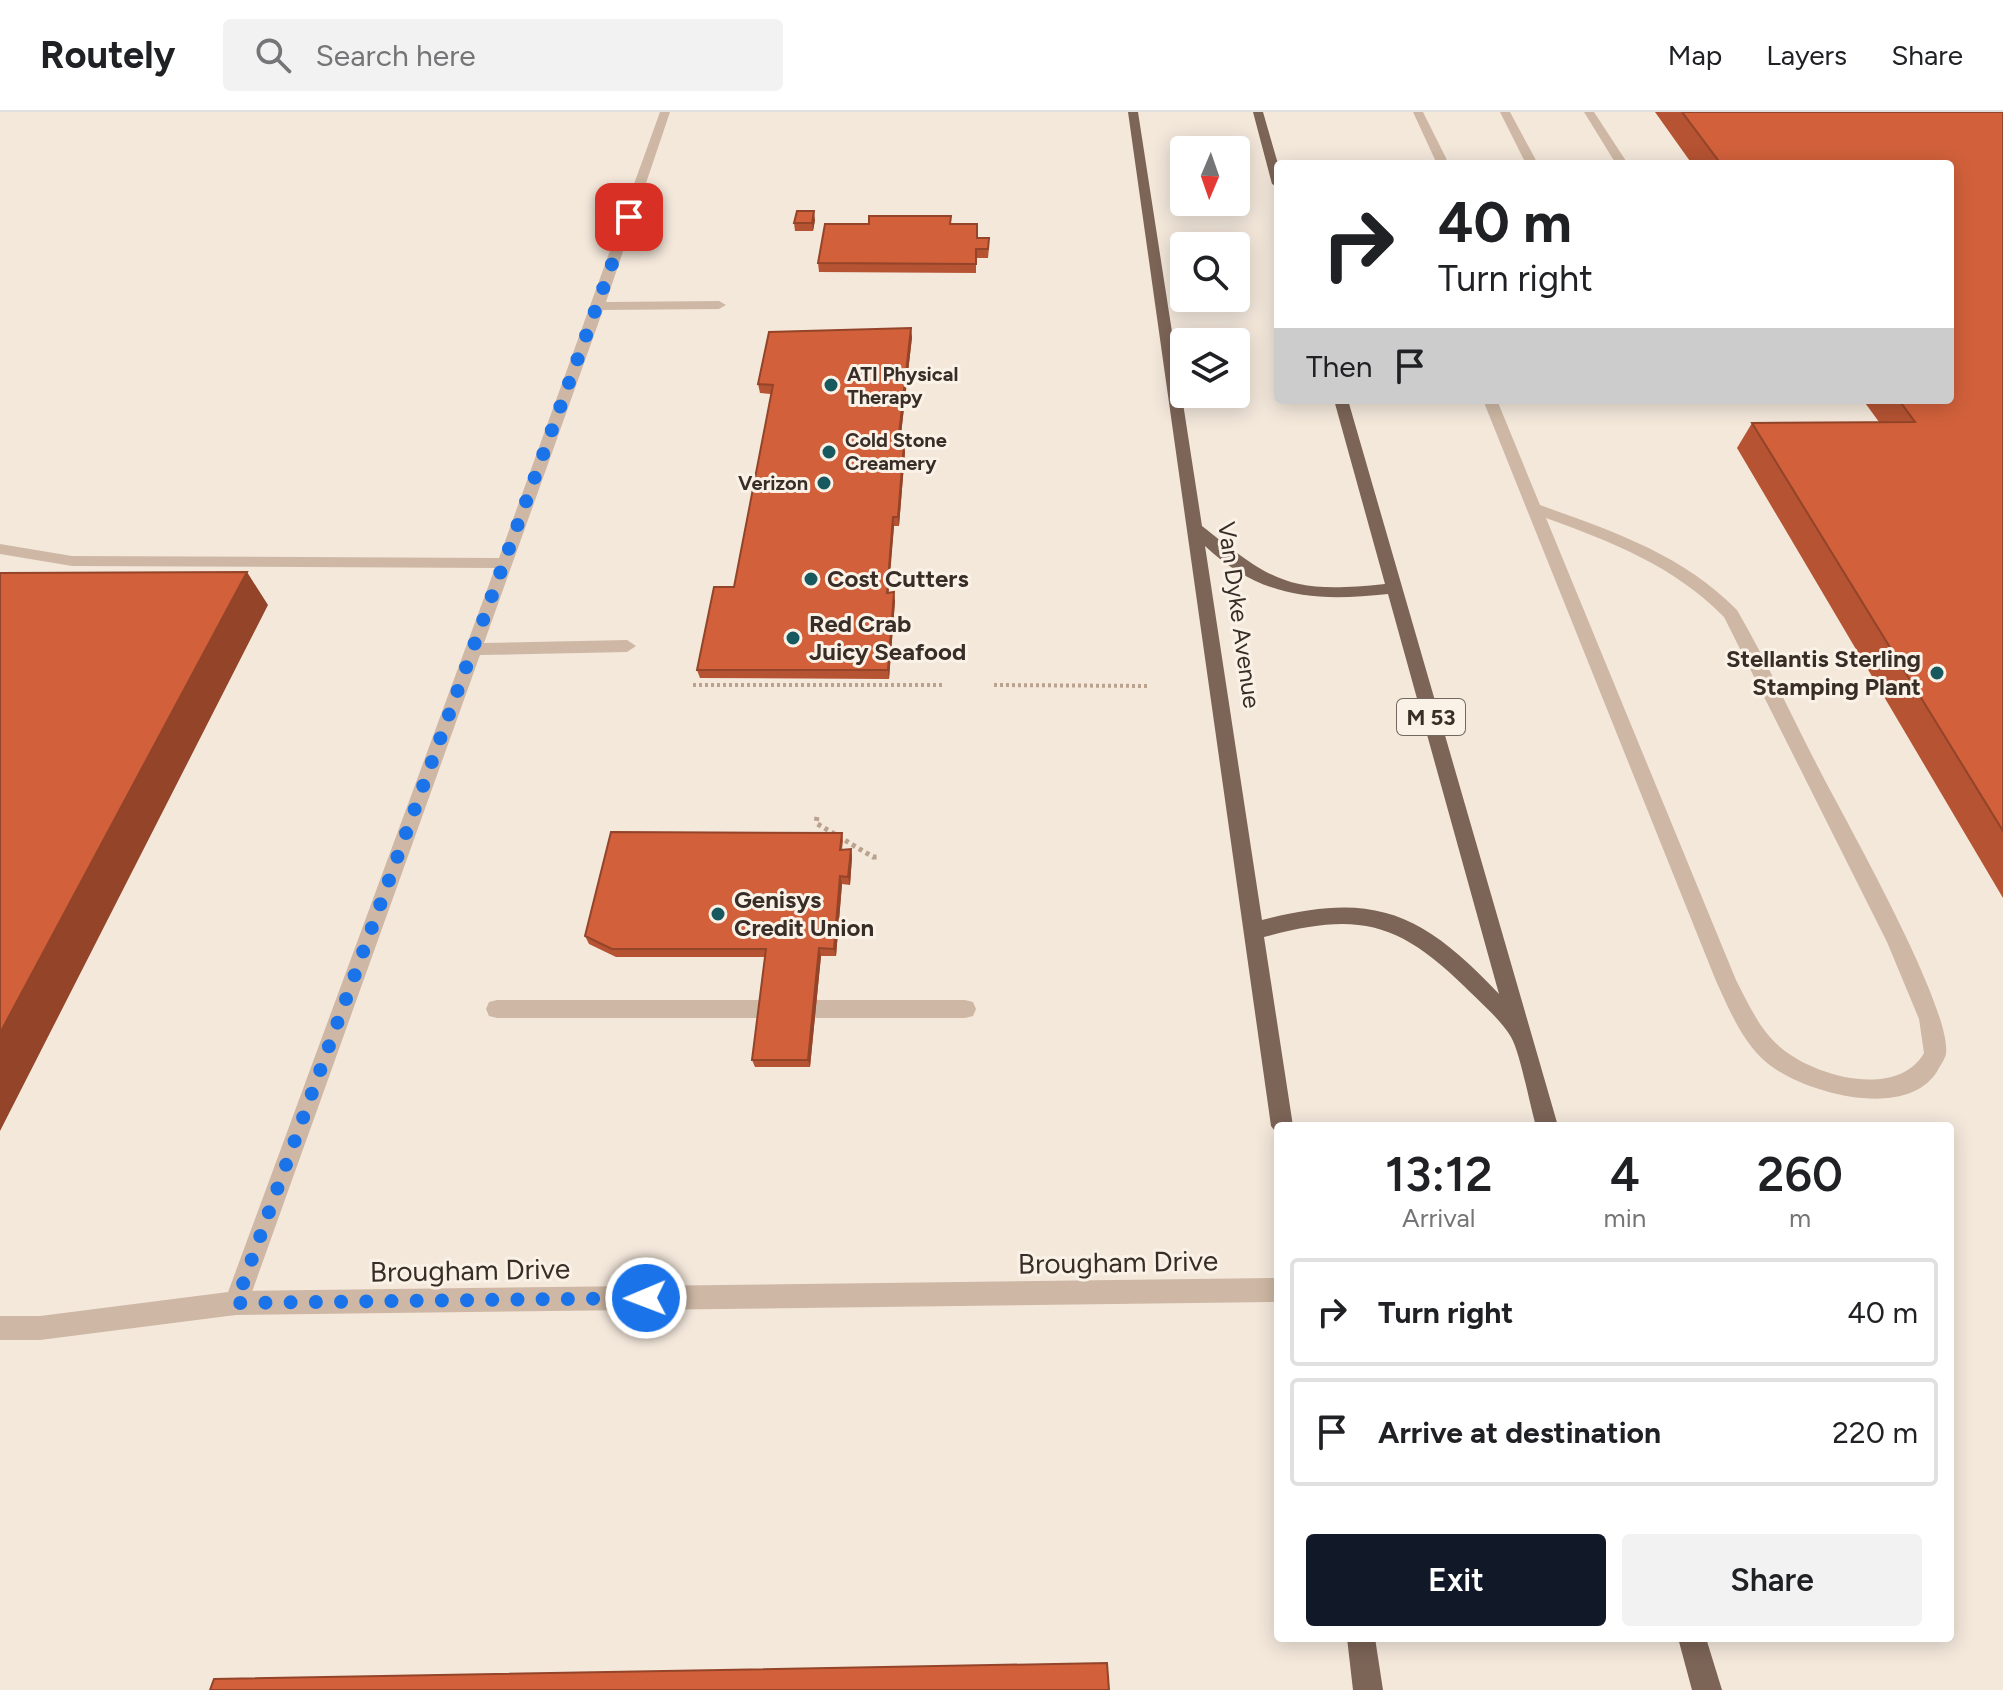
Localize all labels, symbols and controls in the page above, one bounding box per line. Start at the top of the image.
search box [223,19,783,91]
text: Routely [40,32,175,78]
icon: search [251,33,295,77]
text: Search here [315,37,476,74]
text: Map [1668,38,1722,72]
text: Layers [1766,38,1847,72]
text: Share [1891,38,1963,72]
north arrow [1170,136,1250,216]
map controls [1170,136,1250,408]
pin [595,183,663,251]
text: 40 m [1438,189,1572,256]
icon: right [1306,192,1410,296]
icon: arrive [607,195,651,239]
button: search [1170,232,1250,312]
text: Turn right [1438,257,1593,300]
button: layers [1170,328,1250,408]
icon: arrive [1388,344,1432,388]
text: Then [1306,348,1372,385]
place label: ATI Physical Therapy [847,362,958,409]
marker: ATI Physical Therapy [822,376,840,394]
place label: Cold Stone Creamery [845,428,947,475]
marker: Cold Stone Creamery [820,443,838,461]
place label: Verizon [738,471,808,495]
marker: Verizon [815,474,833,492]
street label: Van Dyke Avenue [1212,520,1267,710]
place label: Cost Cutters [827,564,969,593]
marker: Cost Cutters [802,570,820,588]
place label: Red Crab Juicy Seafood [809,609,966,666]
marker: Red Crab Juicy Seafood [784,629,802,647]
place label: Stellantis Sterling Stamping Plant [1726,644,1921,701]
marker: Stellantis Sterling Stamping Plant [1928,664,1946,682]
road number: M 53 [1397,699,1465,735]
place label: Genisys Credit Union [734,885,874,942]
marker: Genisys Credit Union [709,905,727,923]
text: 13:12 [1385,1145,1493,1203]
text: 4 [1610,1145,1640,1203]
text: 260 [1757,1145,1843,1203]
text: Arrival [1402,1202,1475,1234]
text: min [1604,1202,1646,1234]
text: m [1789,1202,1811,1234]
street label: Brougham Drive [1018,1243,1218,1281]
street label: Brougham Drive [370,1251,570,1289]
position arrow [604,1256,688,1340]
icon: right [1310,1290,1354,1334]
text: Turn right [1378,1294,1513,1331]
text: 40 m [1847,1294,1918,1331]
icon: arrive [1310,1410,1354,1454]
text: Arrive at destination [1378,1414,1661,1451]
text: 220 m [1832,1414,1918,1451]
button: Exit [1306,1534,1606,1626]
button: Share [1622,1534,1922,1626]

